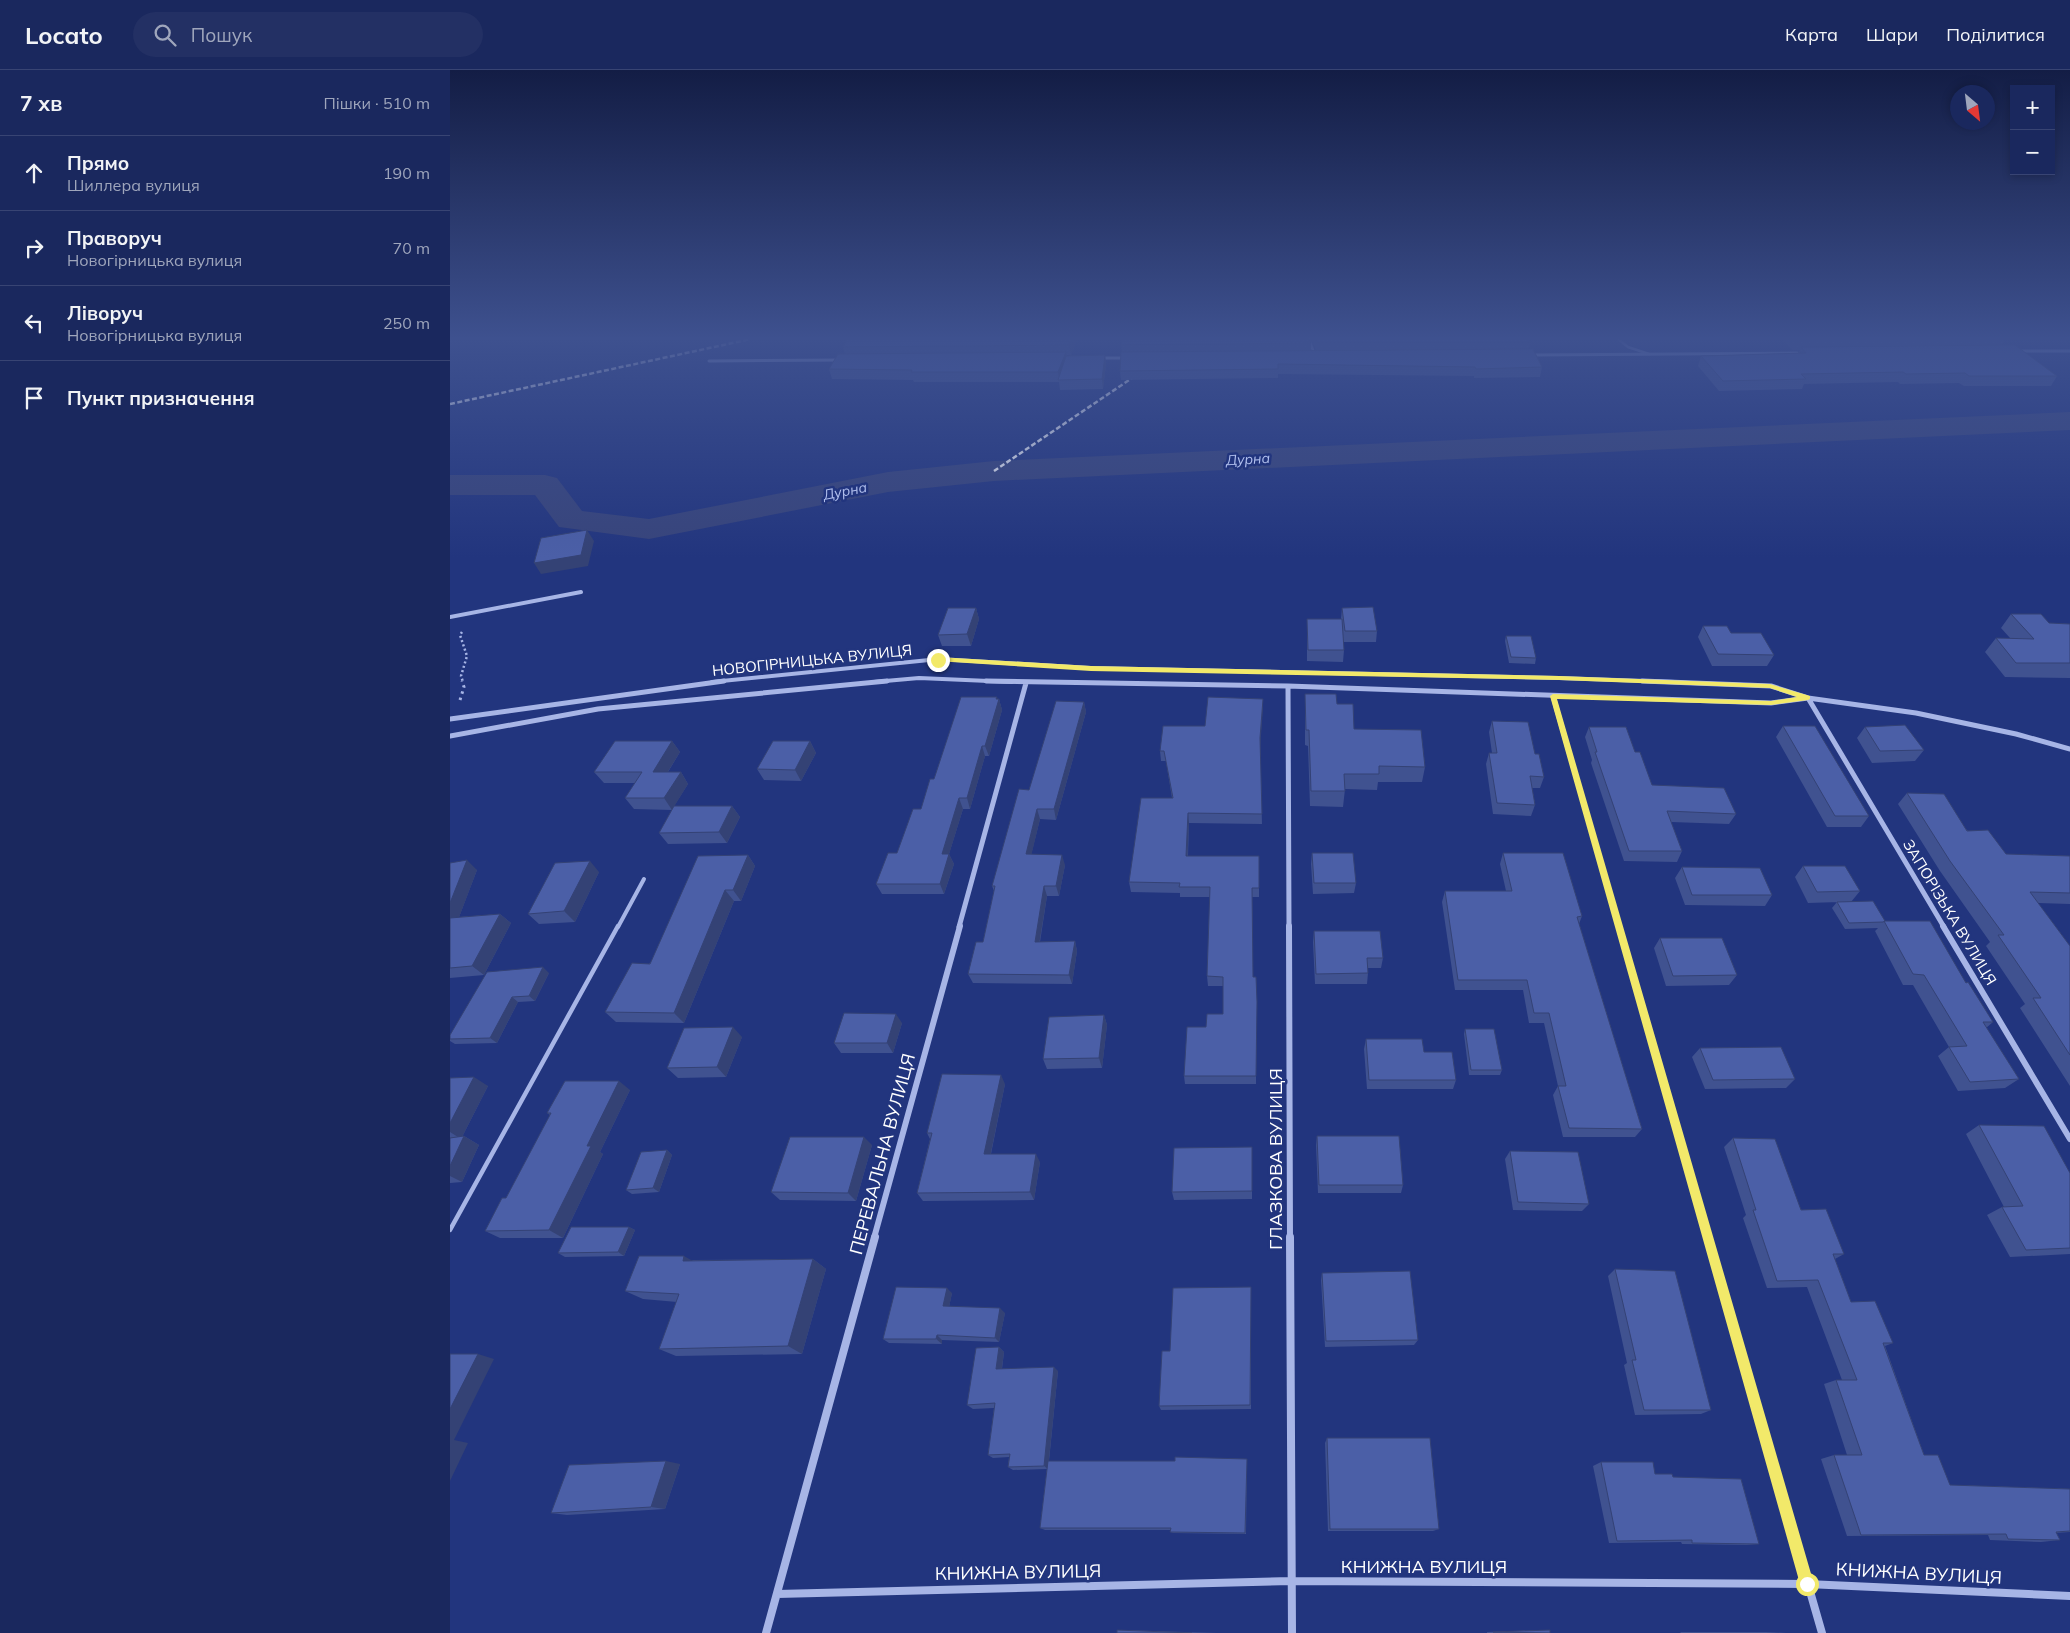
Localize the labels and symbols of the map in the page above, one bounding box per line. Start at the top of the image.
north arrow [1950,85,1995,130]
water label: Дурна [1225,449,1271,469]
water label: Дурна [821,478,869,504]
street label: НОВОГІРНИЦЬКА ВУЛИЦЯ [711,640,913,680]
route end [927,649,950,672]
street label: ЗАПОРІЗЬКА ВУЛИЦЯ [1899,836,2001,988]
street label: ПЕРЕВАЛЬНА ВУЛИЦЯ [844,1051,920,1257]
street label: ГЛАЗКОВА ВУЛИЦЯ [1264,1068,1287,1250]
street label: КНИЖНА ВУЛИЦЯ [1341,1555,1507,1578]
street label: КНИЖНА ВУЛИЦЯ [1835,1557,2003,1589]
street label: КНИЖНА ВУЛИЦЯ [935,1559,1101,1585]
route start [1796,1573,1819,1596]

